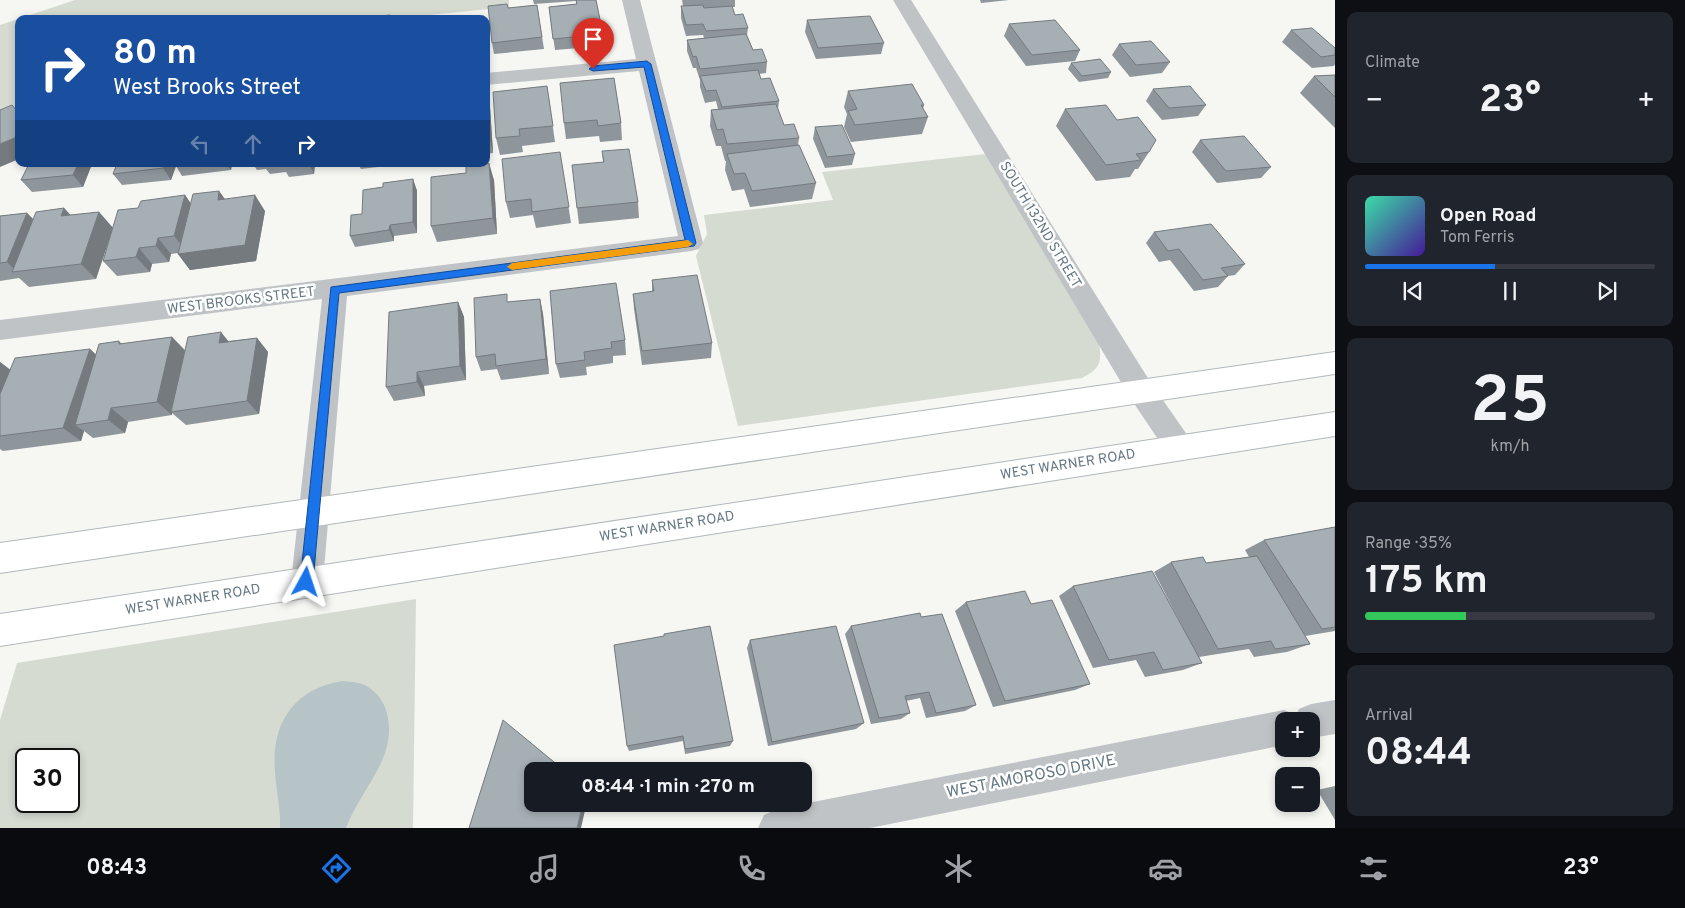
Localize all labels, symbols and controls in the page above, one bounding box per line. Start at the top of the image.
pin [572,18,614,69]
icon: arrive [579,25,607,53]
text: 80 m [113,32,197,76]
icon: right [30,35,95,100]
text: Climate [1365,53,1420,73]
text: West Brooks Street [113,75,301,102]
text: 23° [1479,77,1541,126]
text: − [1365,84,1383,120]
text: + [1637,84,1655,120]
icon: left [186,130,214,158]
icon: ahead [239,130,267,158]
icon: right [292,130,320,158]
street label: SOUTH 132ND STREET [996,159,1084,291]
text: Open Road [1440,204,1536,228]
text: Tom Ferris [1440,228,1514,248]
icon: previous [1399,277,1427,305]
icon: pause [1496,277,1524,305]
icon: next [1593,277,1621,305]
street label: WEST BROOKS STREET [166,284,316,318]
text: 25 [1470,363,1550,445]
text: km/h [1491,437,1529,457]
street label: WEST WARNER ROAD [999,446,1137,484]
street label: WEST WARNER ROAD [598,508,736,546]
text: Range · 35% [1365,534,1452,554]
position arrow [279,555,331,607]
text: 175 km [1365,558,1488,607]
street label: WEST WARNER ROAD [124,581,262,619]
text: Arrival [1365,706,1413,726]
map controls [1275,712,1320,812]
button: + [1275,712,1320,757]
text: 08:44 [1365,730,1472,779]
speed limit sign: 30 [15,748,80,813]
street label: WEST AMOROSO DRIVE [945,751,1117,803]
button: − [1275,767,1320,812]
text: 08:44 · 1 min · 270 m [581,775,755,799]
icon: directions [319,851,354,886]
icon: music [527,851,562,886]
icon: phone [734,851,769,886]
icon: climate [941,851,976,886]
icon: car [1148,851,1183,886]
icon: filters [1356,851,1391,886]
text: 08:43 [86,855,147,882]
text: 23° [1563,855,1599,882]

